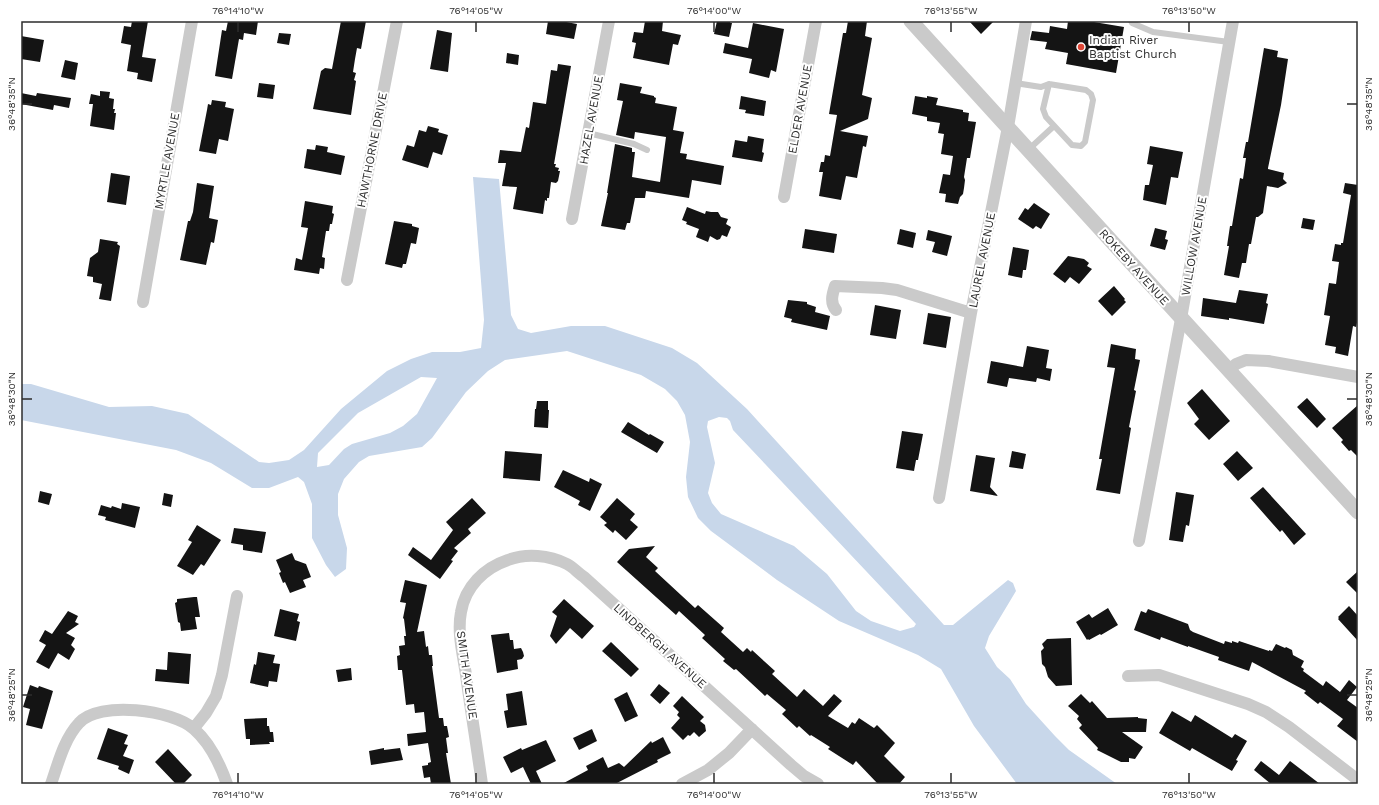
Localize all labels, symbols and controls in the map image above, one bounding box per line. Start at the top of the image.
text: 76°14'10"W [212,5,264,16]
text: 76°14'05"W [449,5,503,16]
text: 76°14'00"W [687,5,741,16]
text: 76°13'55"W [924,5,978,16]
text: 76°13'50"W [1162,5,1216,16]
place label: Indian River Baptist Church [1089,33,1177,61]
marker: Indian River Baptist Church [1076,42,1086,52]
street label: ELDER AVENUE [785,63,815,155]
street label: HAZEL AVENUE [576,74,606,166]
text: 36°48'35"N [6,77,17,131]
text: 36°48'35"N [1363,77,1374,131]
street label: HAWTHORNE DRIVE [354,91,390,209]
street label: MYRTLE AVENUE [152,111,182,210]
street label: WILLOW AVENUE [1178,195,1210,297]
street label: LAUREL AVENUE [966,211,998,309]
street label: ROKEBY AVENUE [1096,226,1172,308]
text: 36°48'30"N [6,372,17,426]
text: 36°48'30"N [1363,372,1374,426]
street label: LINDBERGH AVENUE [611,601,710,692]
street label: SMITH AVENUE [454,630,480,720]
text: 36°48'25"N [6,668,17,722]
text: 36°48'25"N [1363,668,1374,722]
text: 76°14'10"W [212,789,264,800]
text: 76°14'05"W [449,789,503,800]
text: 76°14'00"W [687,789,741,800]
text: 76°13'55"W [924,789,978,800]
text: 76°13'50"W [1162,789,1216,800]

